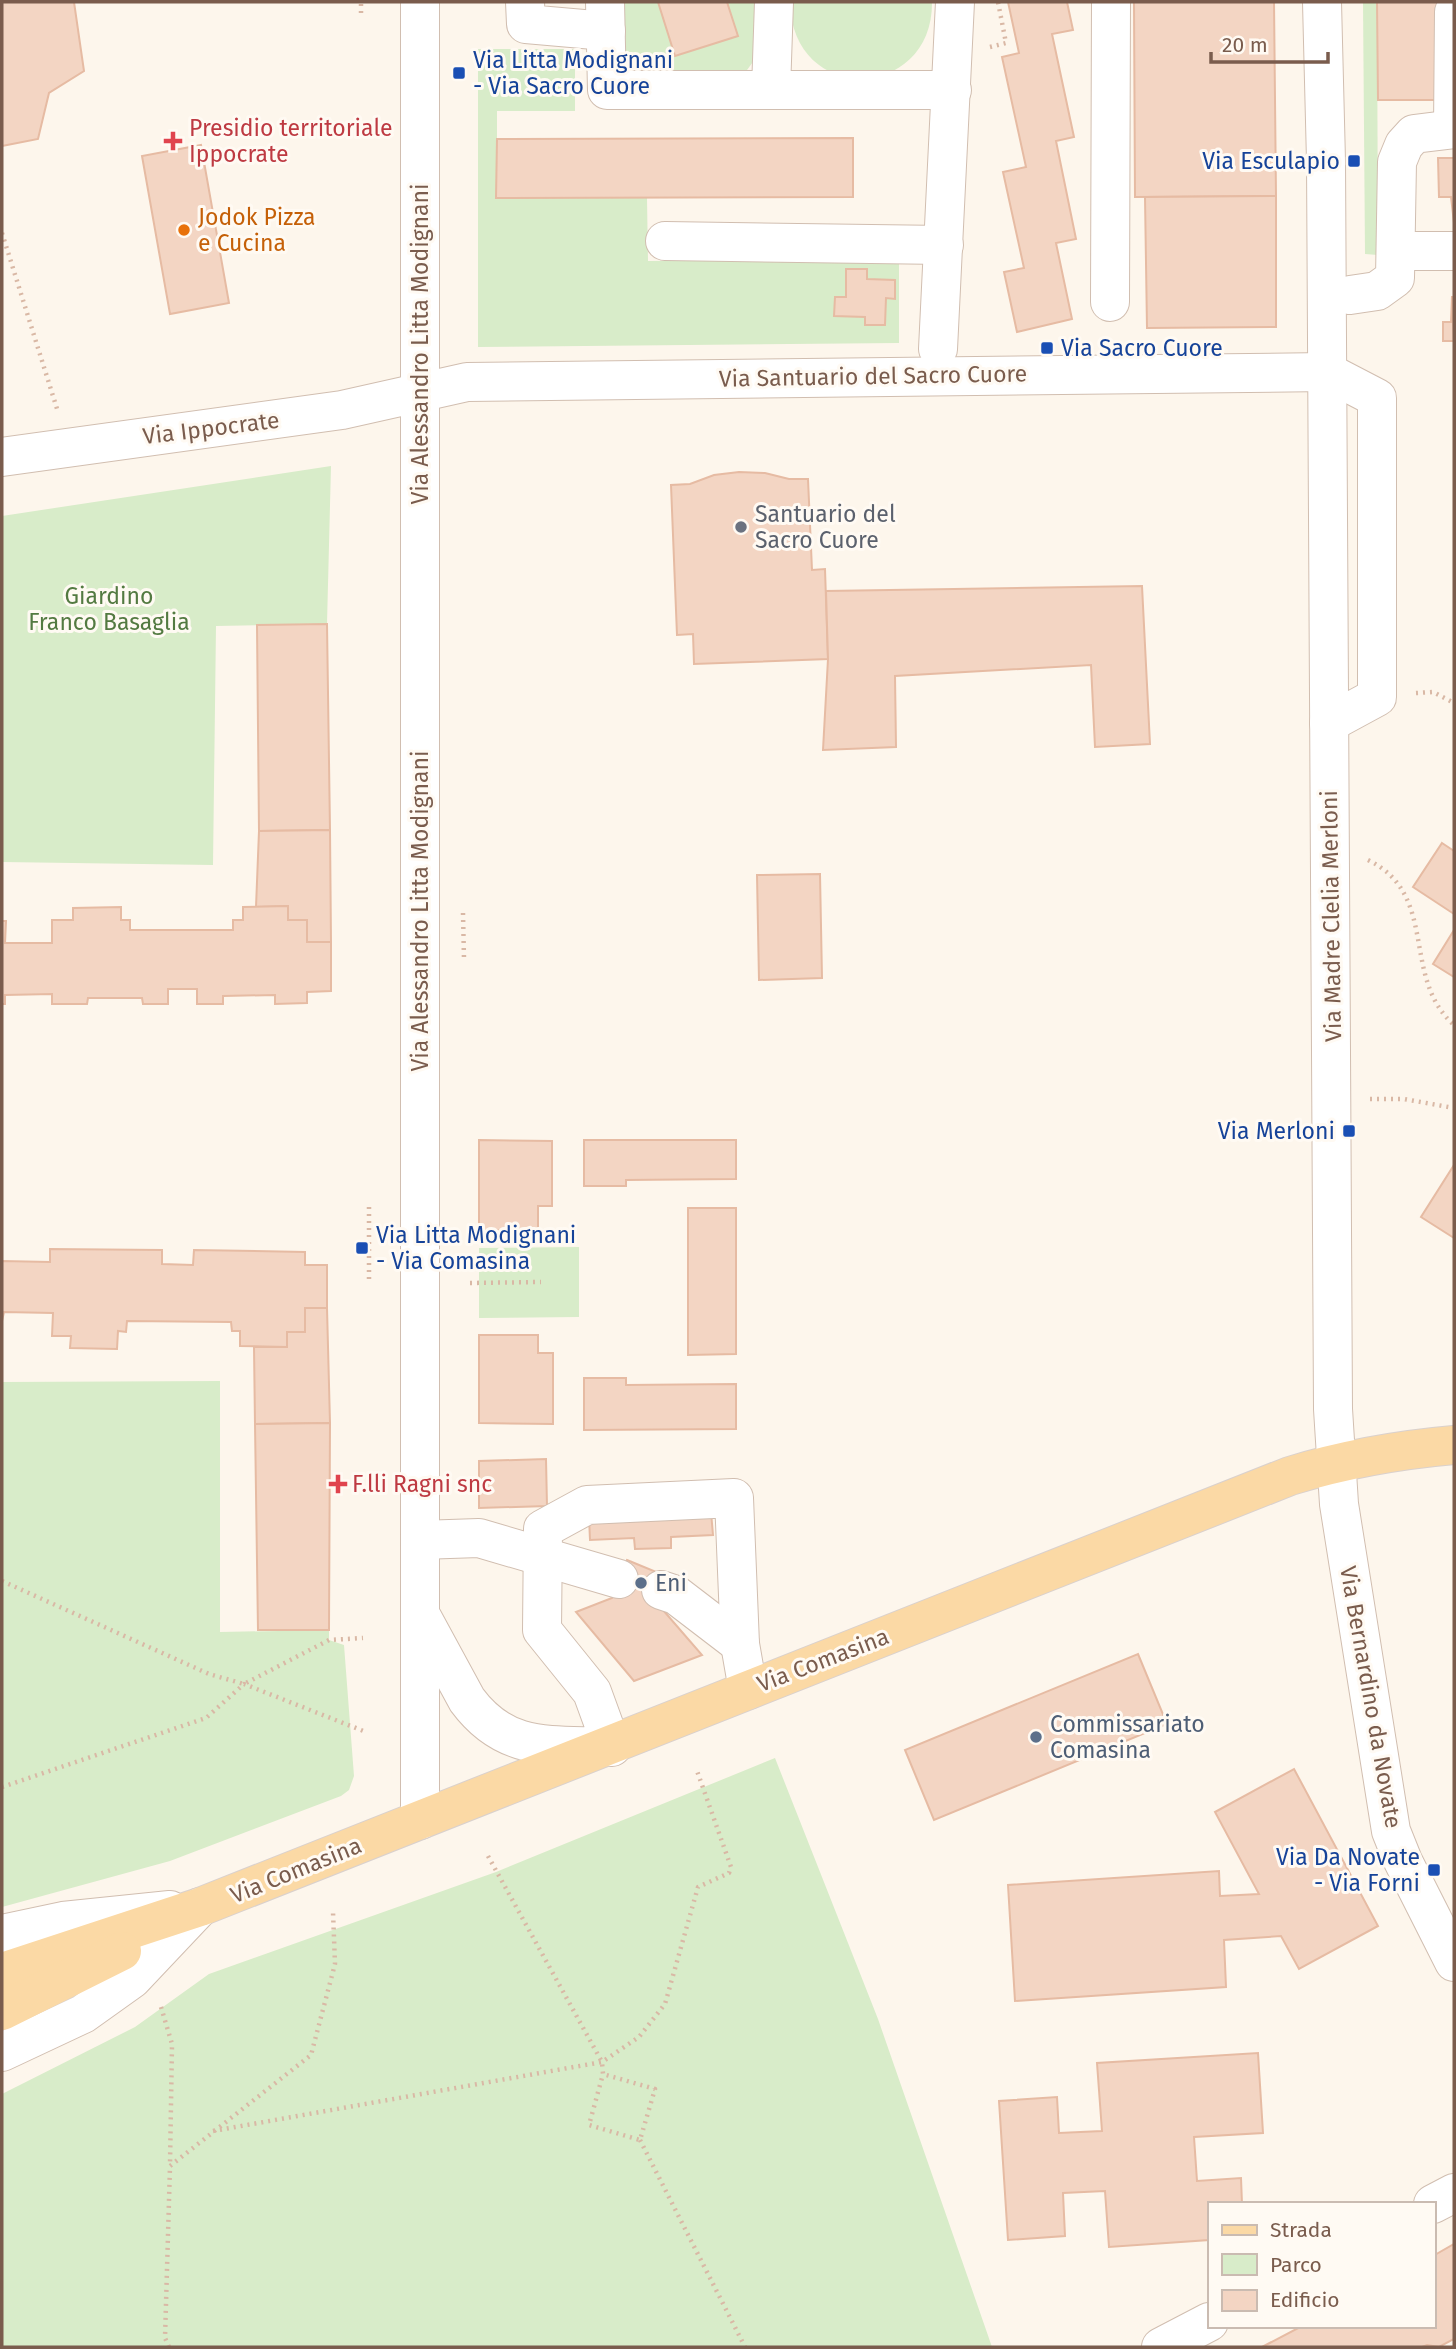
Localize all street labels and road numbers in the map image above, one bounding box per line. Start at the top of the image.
street label: Via Alessandro Litta Modignani [406,183,434,505]
street label: Via Santuario del Sacro Cuore [719,359,1027,393]
street label: Via Ippocrate [141,406,281,450]
street label: Via Alessandro Litta Modignani [406,750,434,1072]
street label: Via Madre Clelia Merloni [1315,790,1347,1042]
street label: Via Bernardino da Novate [1334,1564,1408,1830]
street label: Via Comasina [753,1622,893,1698]
street label: Via Comasina [226,1831,366,1909]

